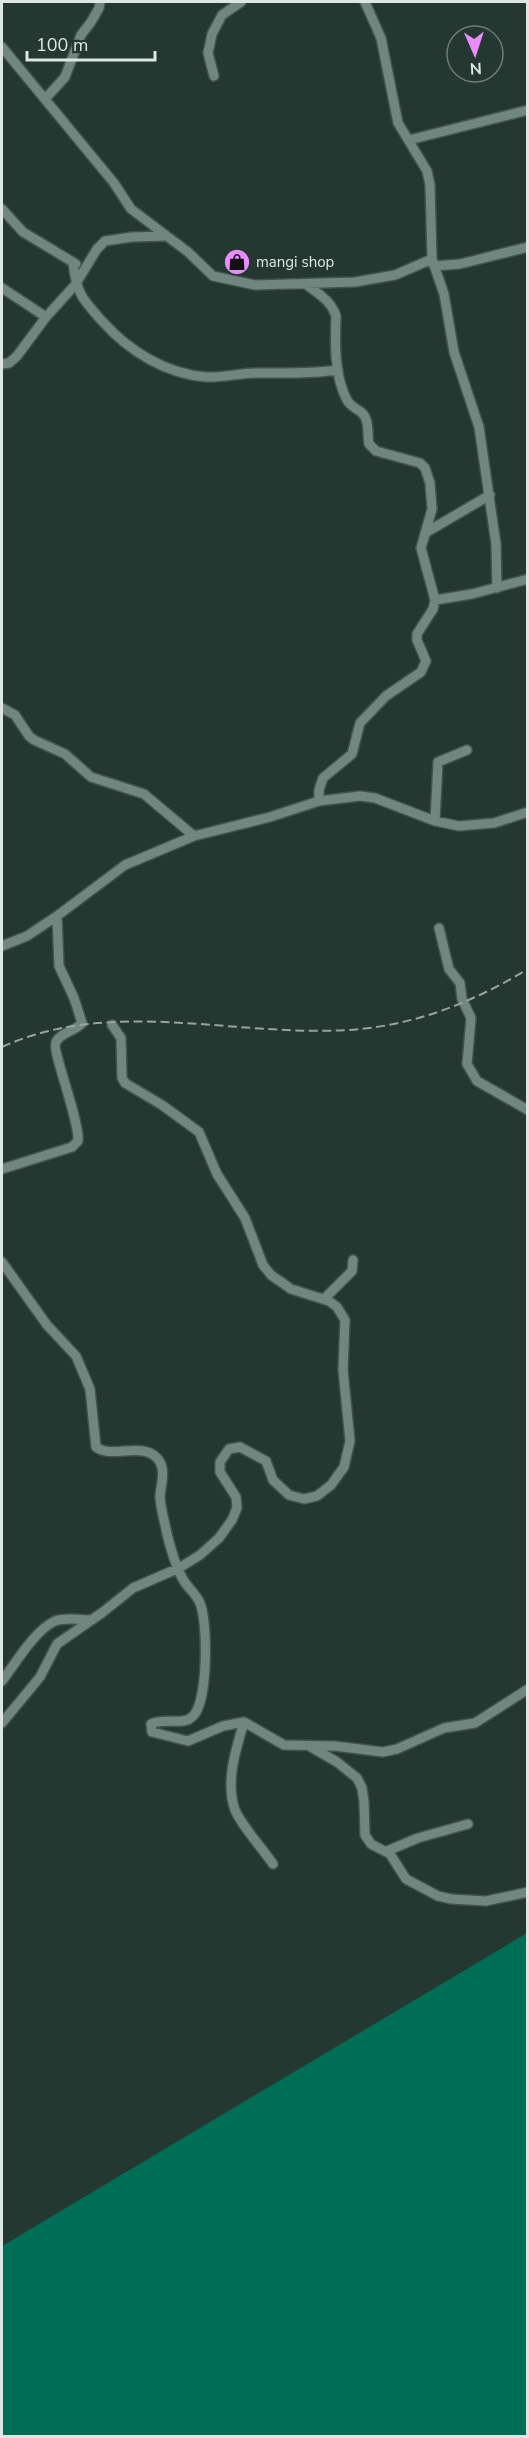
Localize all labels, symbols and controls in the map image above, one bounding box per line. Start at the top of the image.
scale bar [27,24,154,62]
north arrow [445,24,505,84]
text: 100 m [36,33,88,57]
text: N [469,57,482,79]
shop icon: mangi shop [222,247,252,277]
place label: mangi shop [256,252,335,272]

